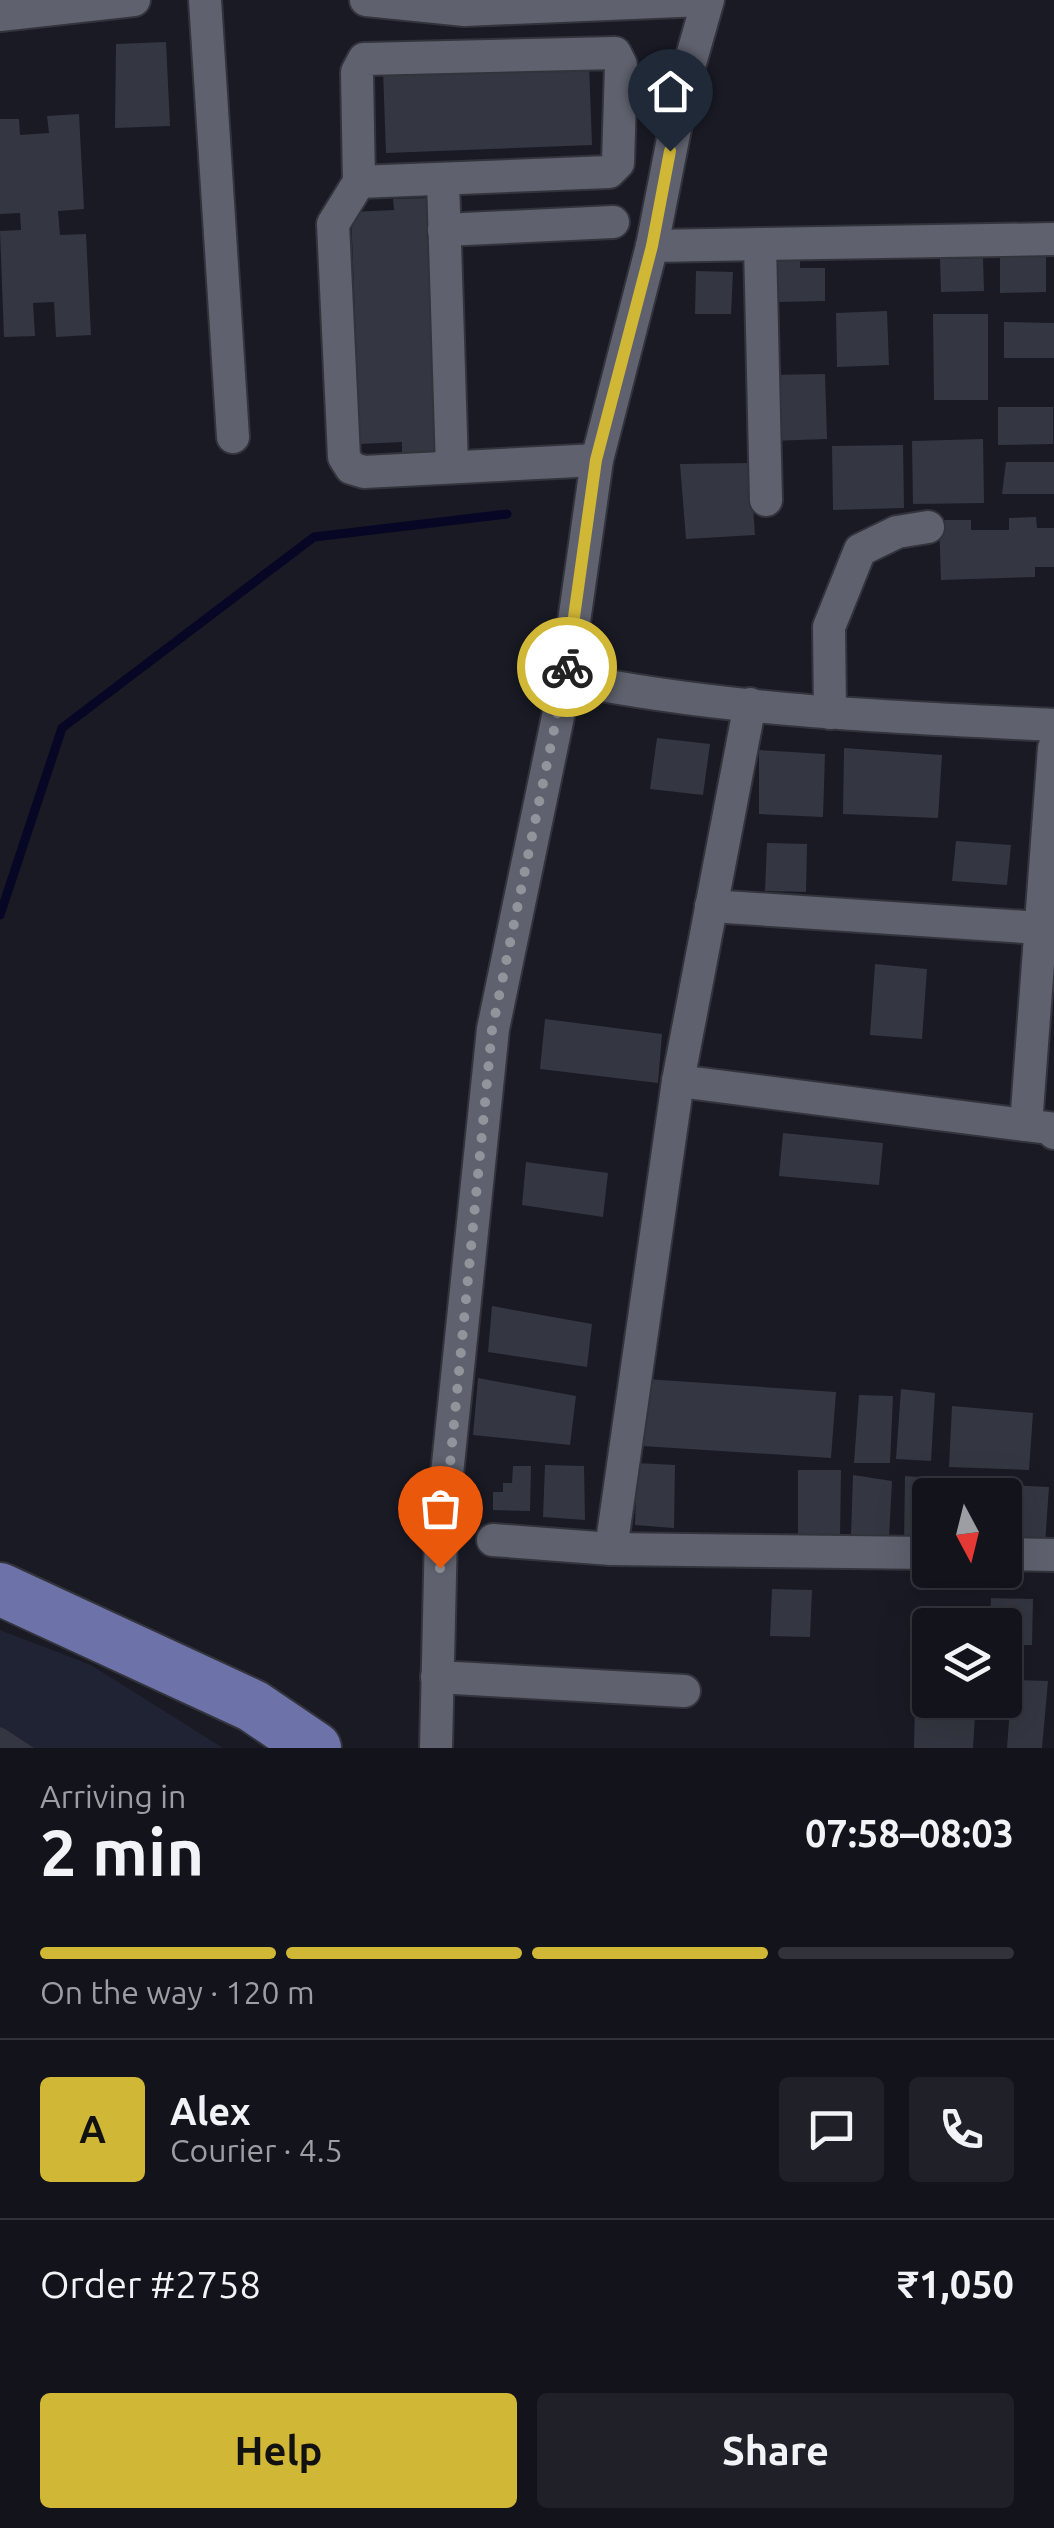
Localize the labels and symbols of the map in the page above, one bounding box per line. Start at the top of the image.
pin [628,49,713,152]
courier [517,617,617,717]
pin [398,1466,483,1569]
north arrow [912,1478,1022,1588]

